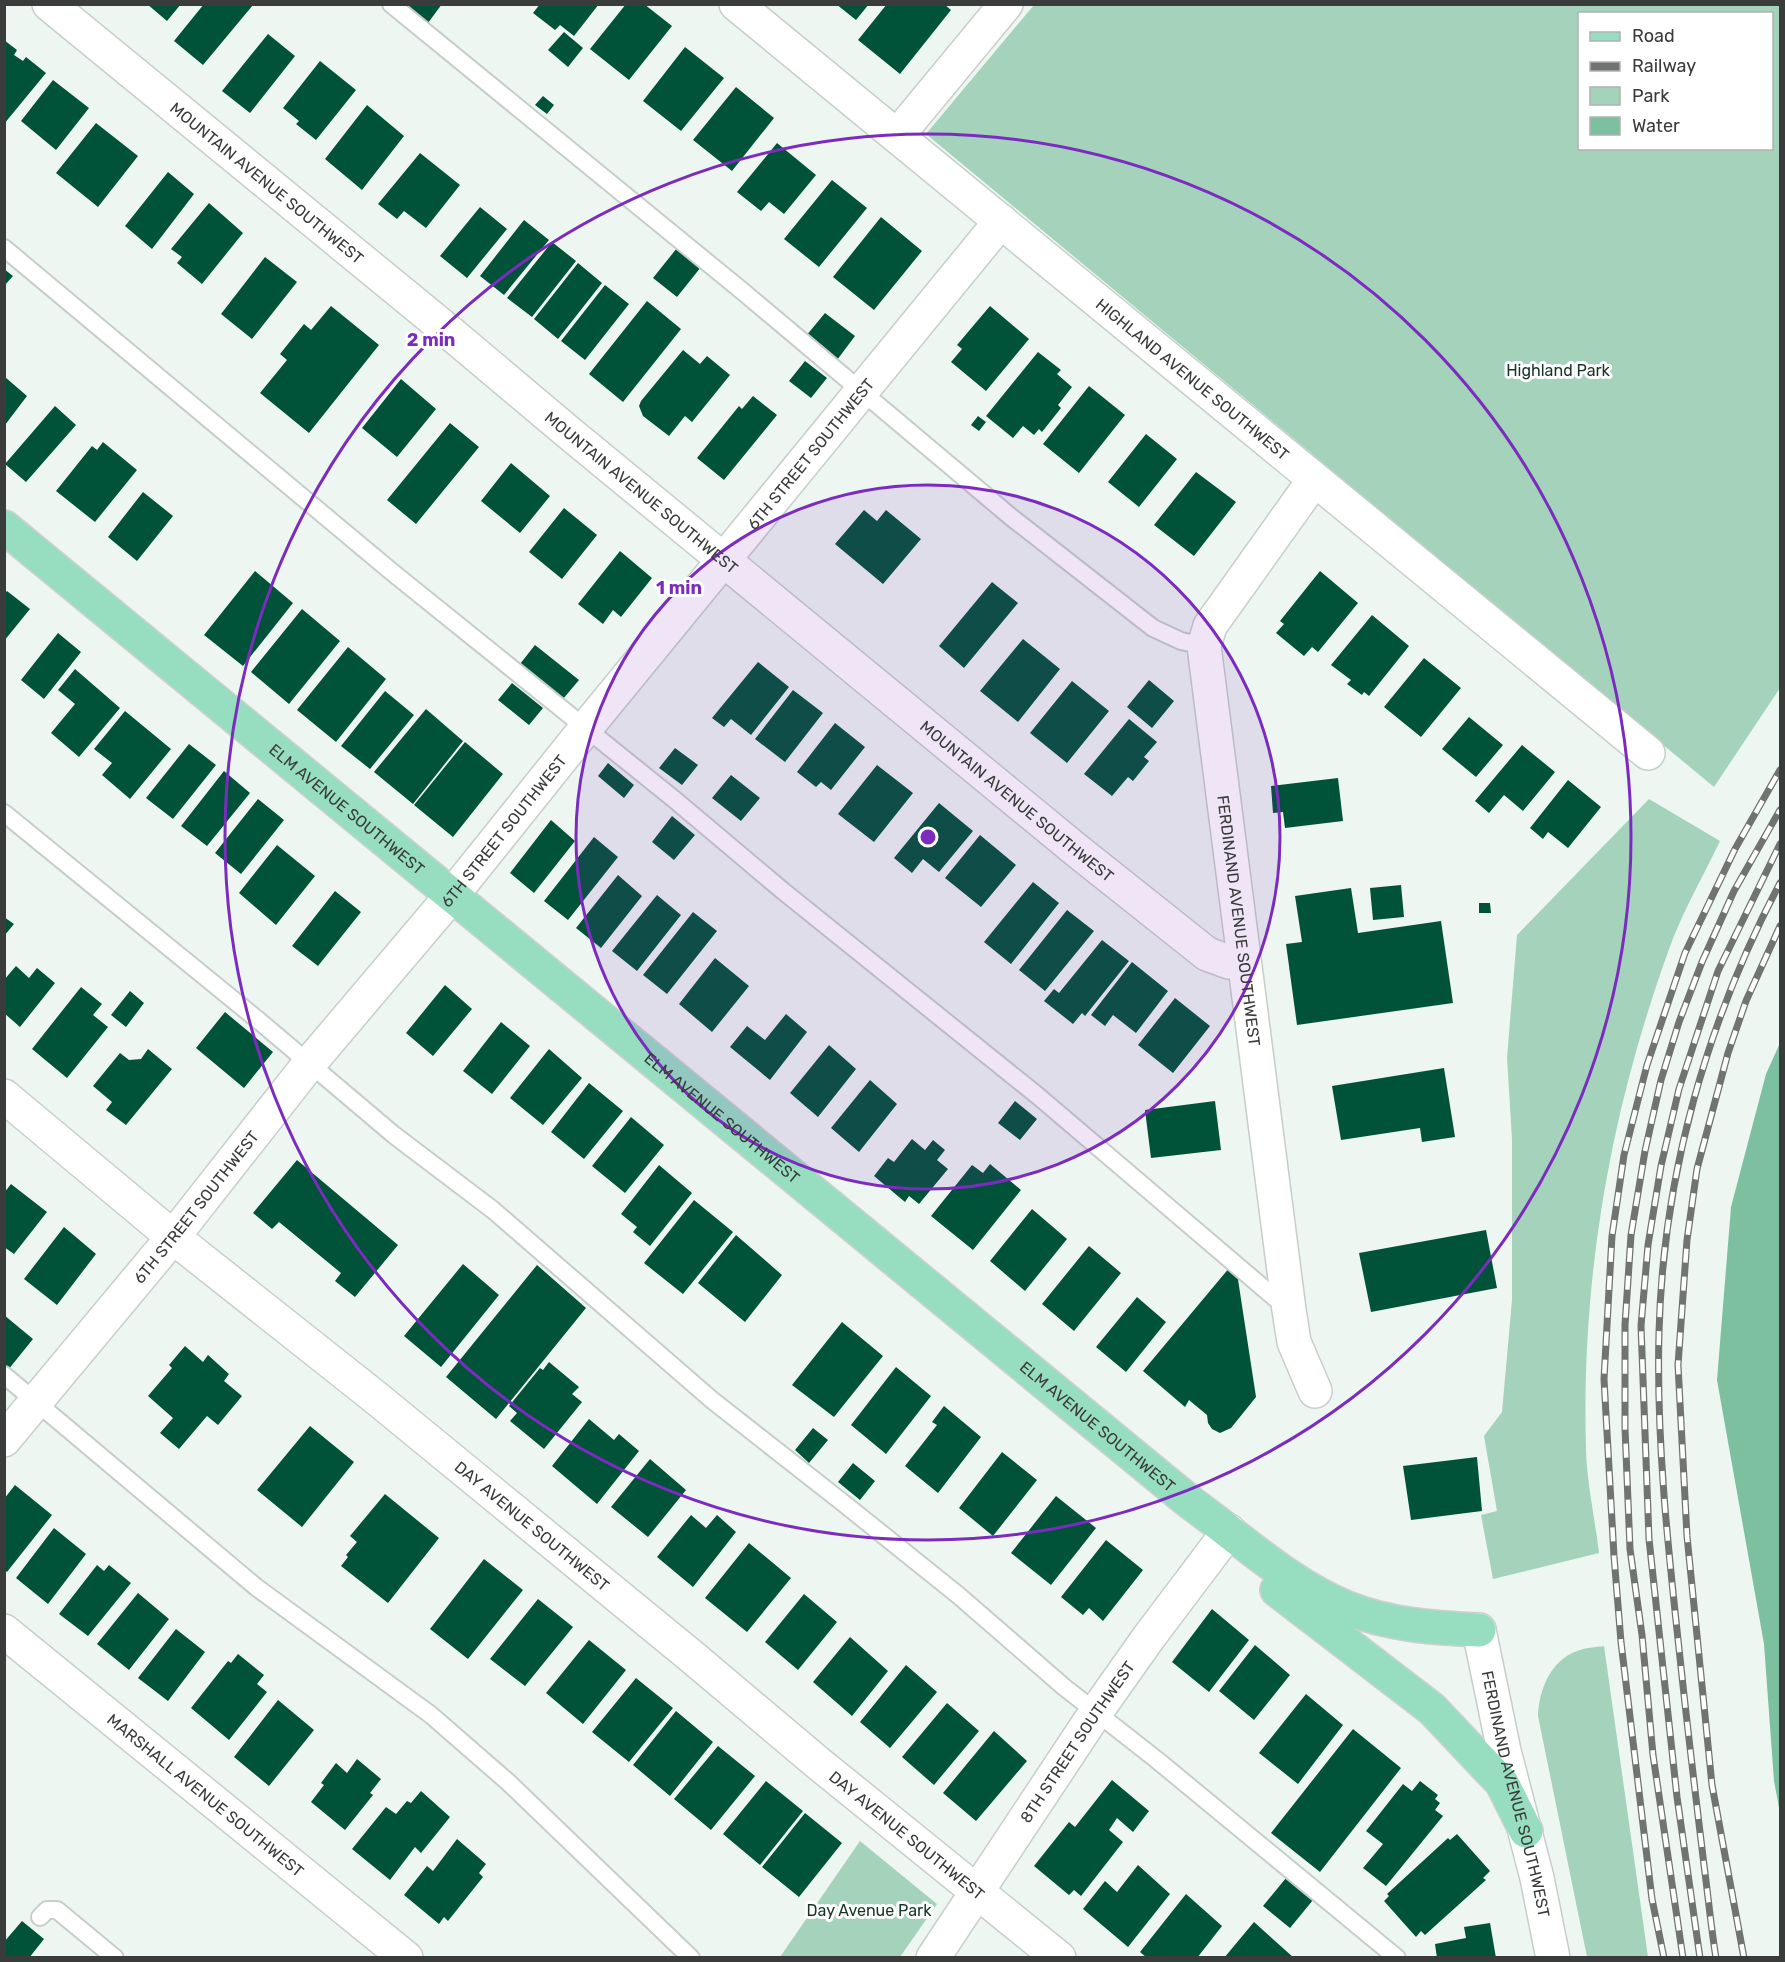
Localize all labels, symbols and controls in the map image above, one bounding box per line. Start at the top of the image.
legend [1578,12,1773,150]
text: Road [1632,25,1675,47]
text: Railway [1632,55,1696,77]
text: Park [1632,85,1670,107]
street label: MOUNTAIN AVENUE SOUTHWEST [167,98,368,267]
text: Water [1632,115,1680,137]
street label: HIGHLAND AVENUE SOUTHWEST [1092,294,1293,464]
text: 2 min [407,329,455,351]
park label: Highland Park [1506,361,1611,380]
street label: 6TH STREET SOUTHWEST [743,374,878,533]
street label: MOUNTAIN AVENUE SOUTHWEST [541,407,742,577]
text: 1 min [656,577,702,599]
street label: MOUNTAIN AVENUE SOUTHWEST [917,716,1118,886]
street label: ELM AVENUE SOUTHWEST [265,740,428,878]
street label: 6TH STREET SOUTHWEST [437,751,570,911]
street label: FERDINAND AVENUE SOUTHWEST [1214,794,1265,1047]
centre of rings [918,827,938,847]
street label: ELM AVENUE SOUTHWEST [641,1048,804,1187]
street label: 6TH STREET SOUTHWEST [129,1127,263,1287]
street label: ELM AVENUE SOUTHWEST [1016,1357,1179,1496]
street label: DAY AVENUE SOUTHWEST [451,1457,613,1595]
street label: 8TH STREET SOUTHWEST [1016,1657,1139,1826]
street label: FERDINAND AVENUE SOUTHWEST [1478,1669,1554,1919]
street label: MARSHALL AVENUE SOUTHWEST [104,1710,308,1881]
street label: DAY AVENUE SOUTHWEST [826,1767,989,1904]
park label: Day Avenue Park [807,1901,932,1920]

